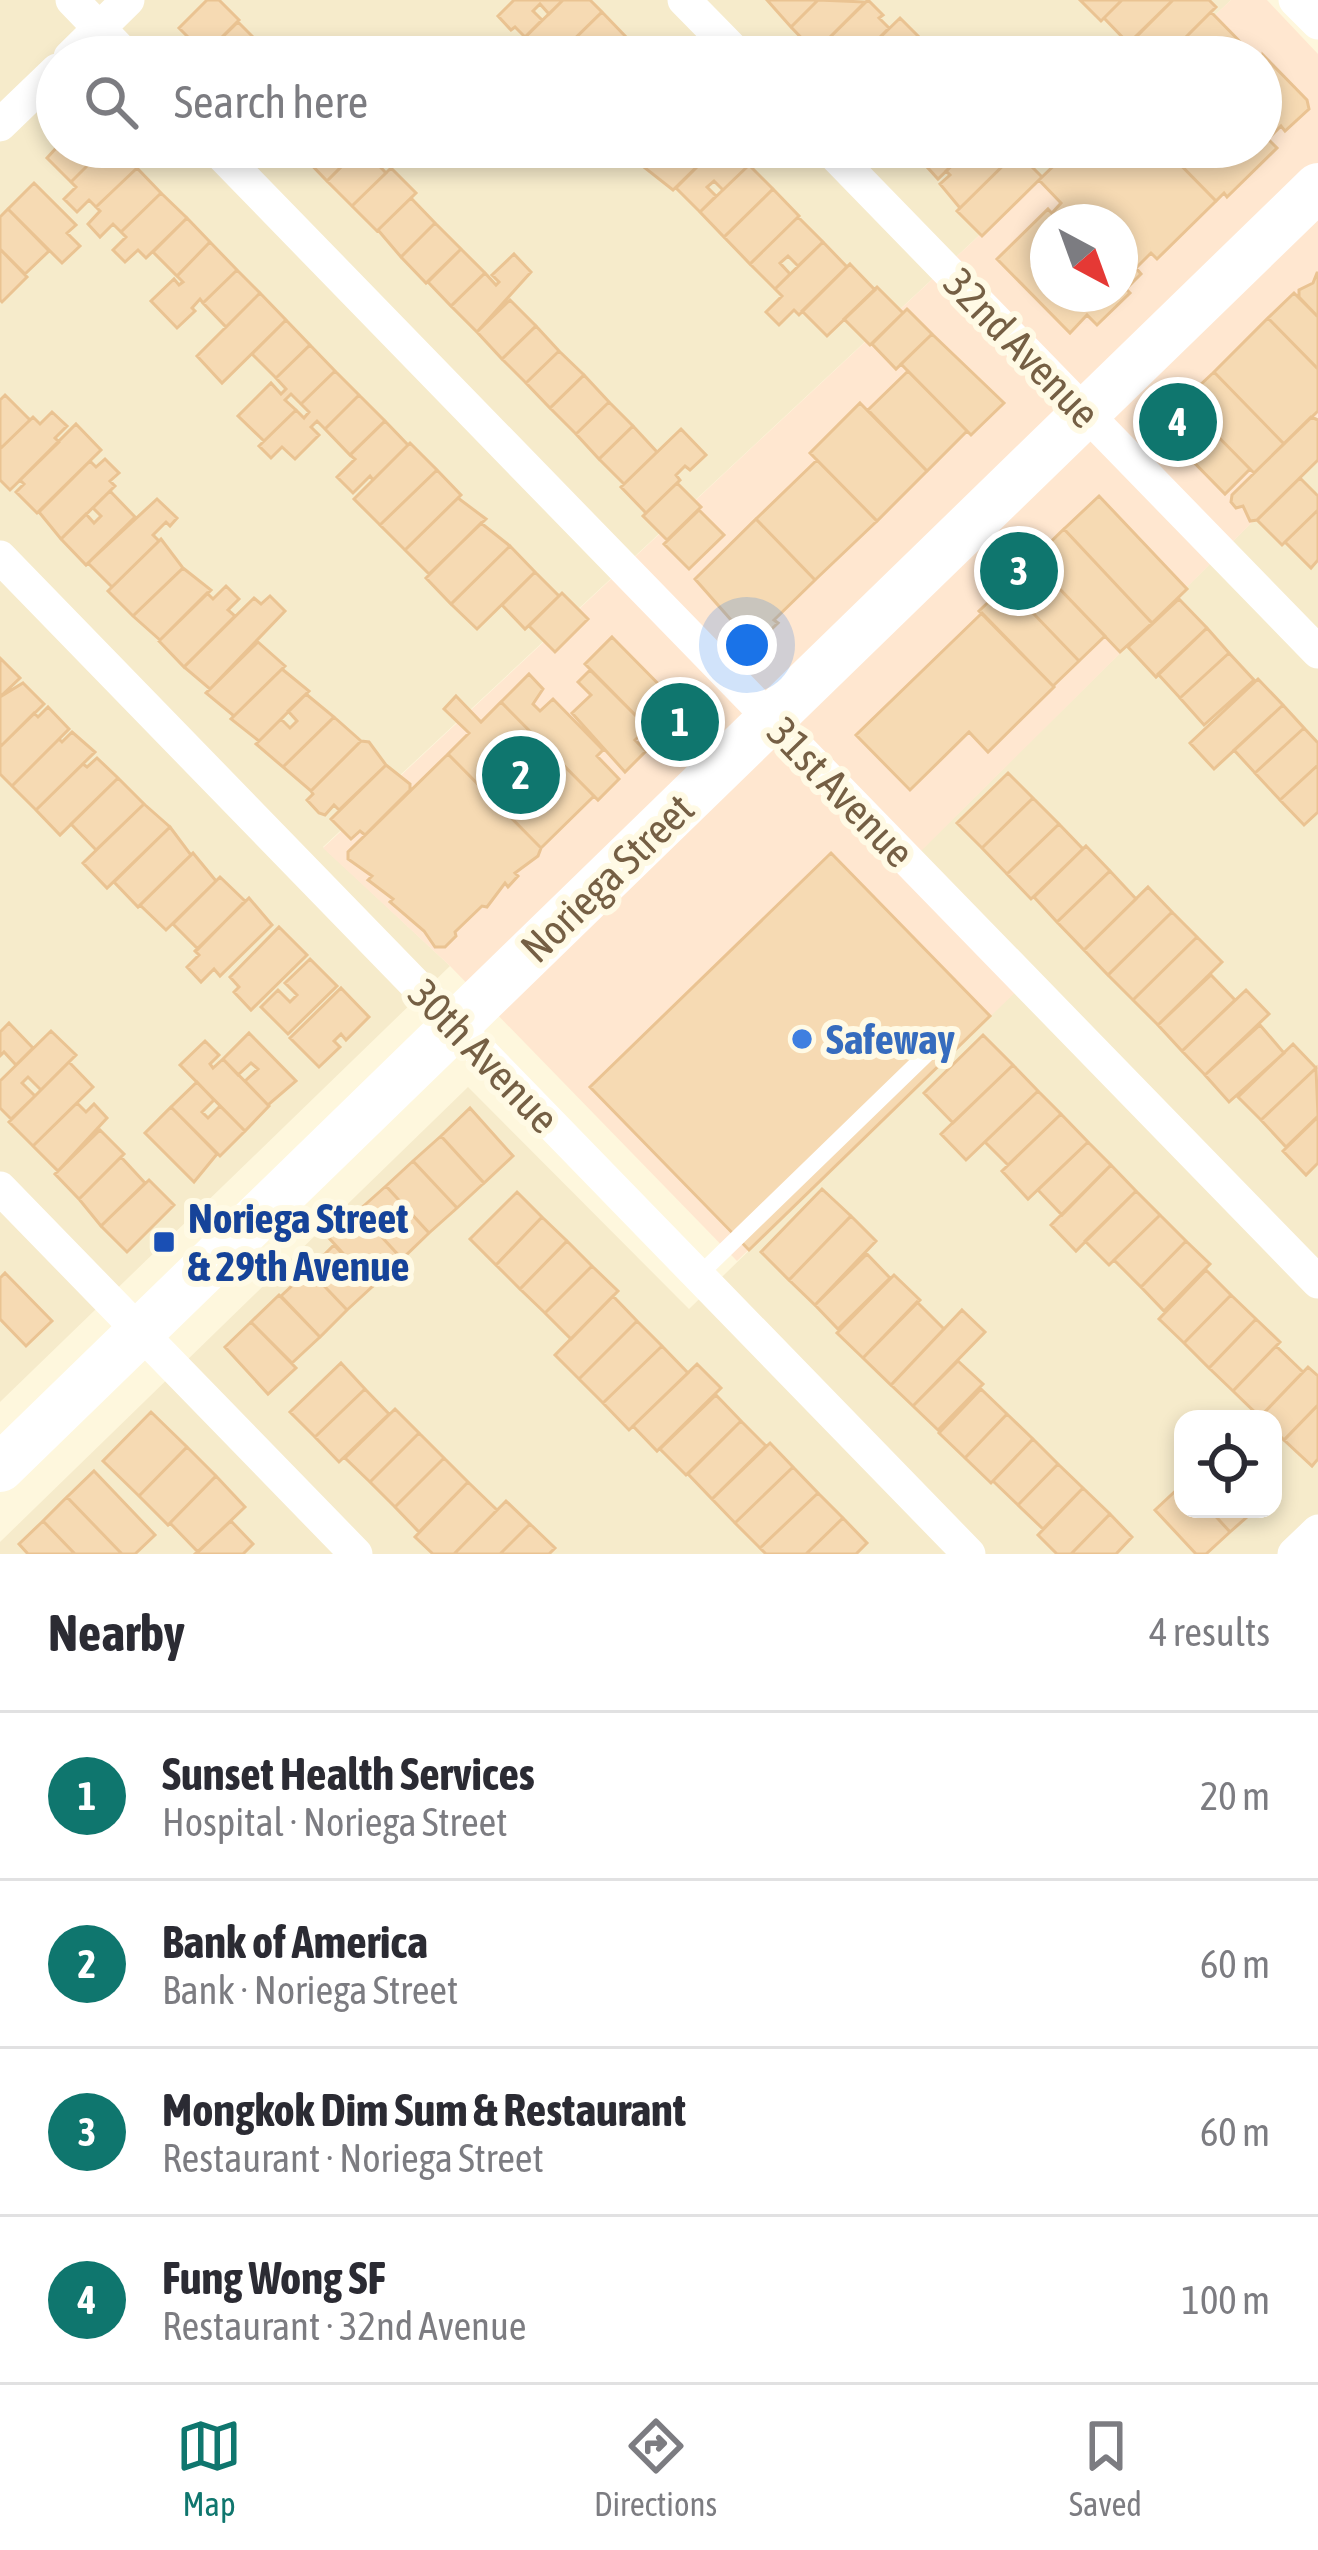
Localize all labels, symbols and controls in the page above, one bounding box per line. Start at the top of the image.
search box [36,36,1282,168]
icon: search [78,69,144,135]
text: Search here [174,76,368,128]
north arrow [1030,204,1138,312]
street label: 32nd Avenue [935,259,1109,437]
pin: 4 [1139,377,1217,467]
pin: 3 [980,526,1058,616]
your location [717,615,777,675]
pin: 1 [641,677,719,767]
street label: 31st Avenue [758,708,924,876]
pin: 2 [482,730,560,820]
street label: Noriega Street [511,784,703,972]
street label: 30th Avenue [399,970,569,1142]
place label: Safeway [826,1015,956,1063]
marker: Safeway [789,1026,815,1052]
place label: Noriega Street & 29th Avenue [188,1194,410,1290]
marker: Noriega Street & 29th Avenue [151,1229,177,1255]
map controls [1174,1410,1282,1518]
button: locate [1174,1410,1282,1518]
text: Nearby [48,1603,185,1662]
text: 4 results [1149,1610,1270,1654]
text: Sunset Health Services [162,1748,535,1800]
text: 1 [78,1774,96,1818]
text: 20 m [1200,1774,1270,1818]
text: Hospital · Noriega Street [162,1800,508,1844]
text: Bank of America [162,1916,428,1968]
text: 2 [78,1942,96,1986]
text: 60 m [1200,1942,1270,1986]
text: Bank · Noriega Street [162,1968,458,2012]
text: Mongkok Dim Sum & Restaurant [162,2084,686,2136]
text: 3 [78,2110,96,2154]
text: 60 m [1200,2110,1270,2154]
text: Restaurant · Noriega Street [162,2136,544,2180]
text: Fung Wong SF [162,2252,386,2304]
text: 4 [78,2278,96,2322]
text: 100 m [1182,2278,1270,2322]
text: Restaurant · 32nd Avenue [162,2304,527,2348]
tab: Map [176,2413,242,2523]
tab: Directions [594,2413,717,2523]
tab: Saved [1069,2413,1142,2523]

